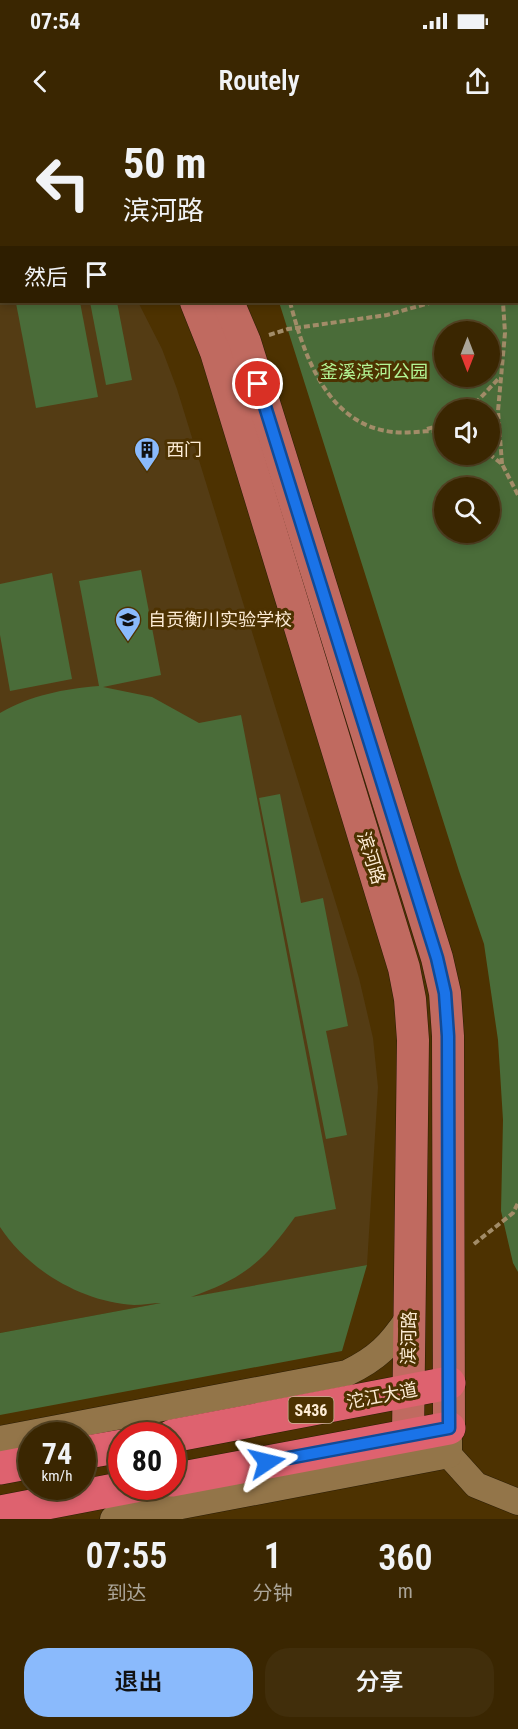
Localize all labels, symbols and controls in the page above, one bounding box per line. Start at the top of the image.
text: 07:54 [30,9,81,34]
icon: back [24,65,57,98]
text: Routely [218,65,300,97]
icon: share [461,65,494,98]
text: 50 m [123,139,206,188]
icon: left [24,144,102,222]
text: 滨河路 [123,195,204,227]
icon: arrive [80,258,113,291]
text: 然后 [24,265,68,290]
north arrow [434,321,500,387]
map controls [434,321,500,543]
pin [232,358,283,409]
park label: 釜溪滨河公园 [320,361,428,382]
icon: arrive [241,367,274,400]
button: sound [434,399,500,465]
building icon: 西门 [132,435,162,473]
place label: 西门 [166,439,202,460]
button: search [434,477,500,543]
school or university icon: 自贡衡川实验学校 [113,605,143,643]
place label: 自贡衡川实验学校 [148,609,292,630]
street label: 滨河路 [354,829,389,887]
street label: 滨河路 [398,1311,419,1365]
street label: 沱江大道 [345,1378,419,1413]
road number: S436 [288,1397,334,1423]
speed limit sign: 80 [108,1422,186,1500]
position arrow [235,1430,299,1494]
text: 74 [42,1436,72,1471]
text: km/h [42,1467,72,1485]
text: 07:55 [85,1535,167,1577]
text: 1 [264,1535,282,1577]
text: 360 [378,1537,433,1579]
text: m [398,1579,413,1603]
text: 到达 [106,1581,146,1605]
text: 分钟 [253,1581,293,1605]
button: 退出 [24,1648,253,1717]
button: 分享 [265,1648,494,1717]

